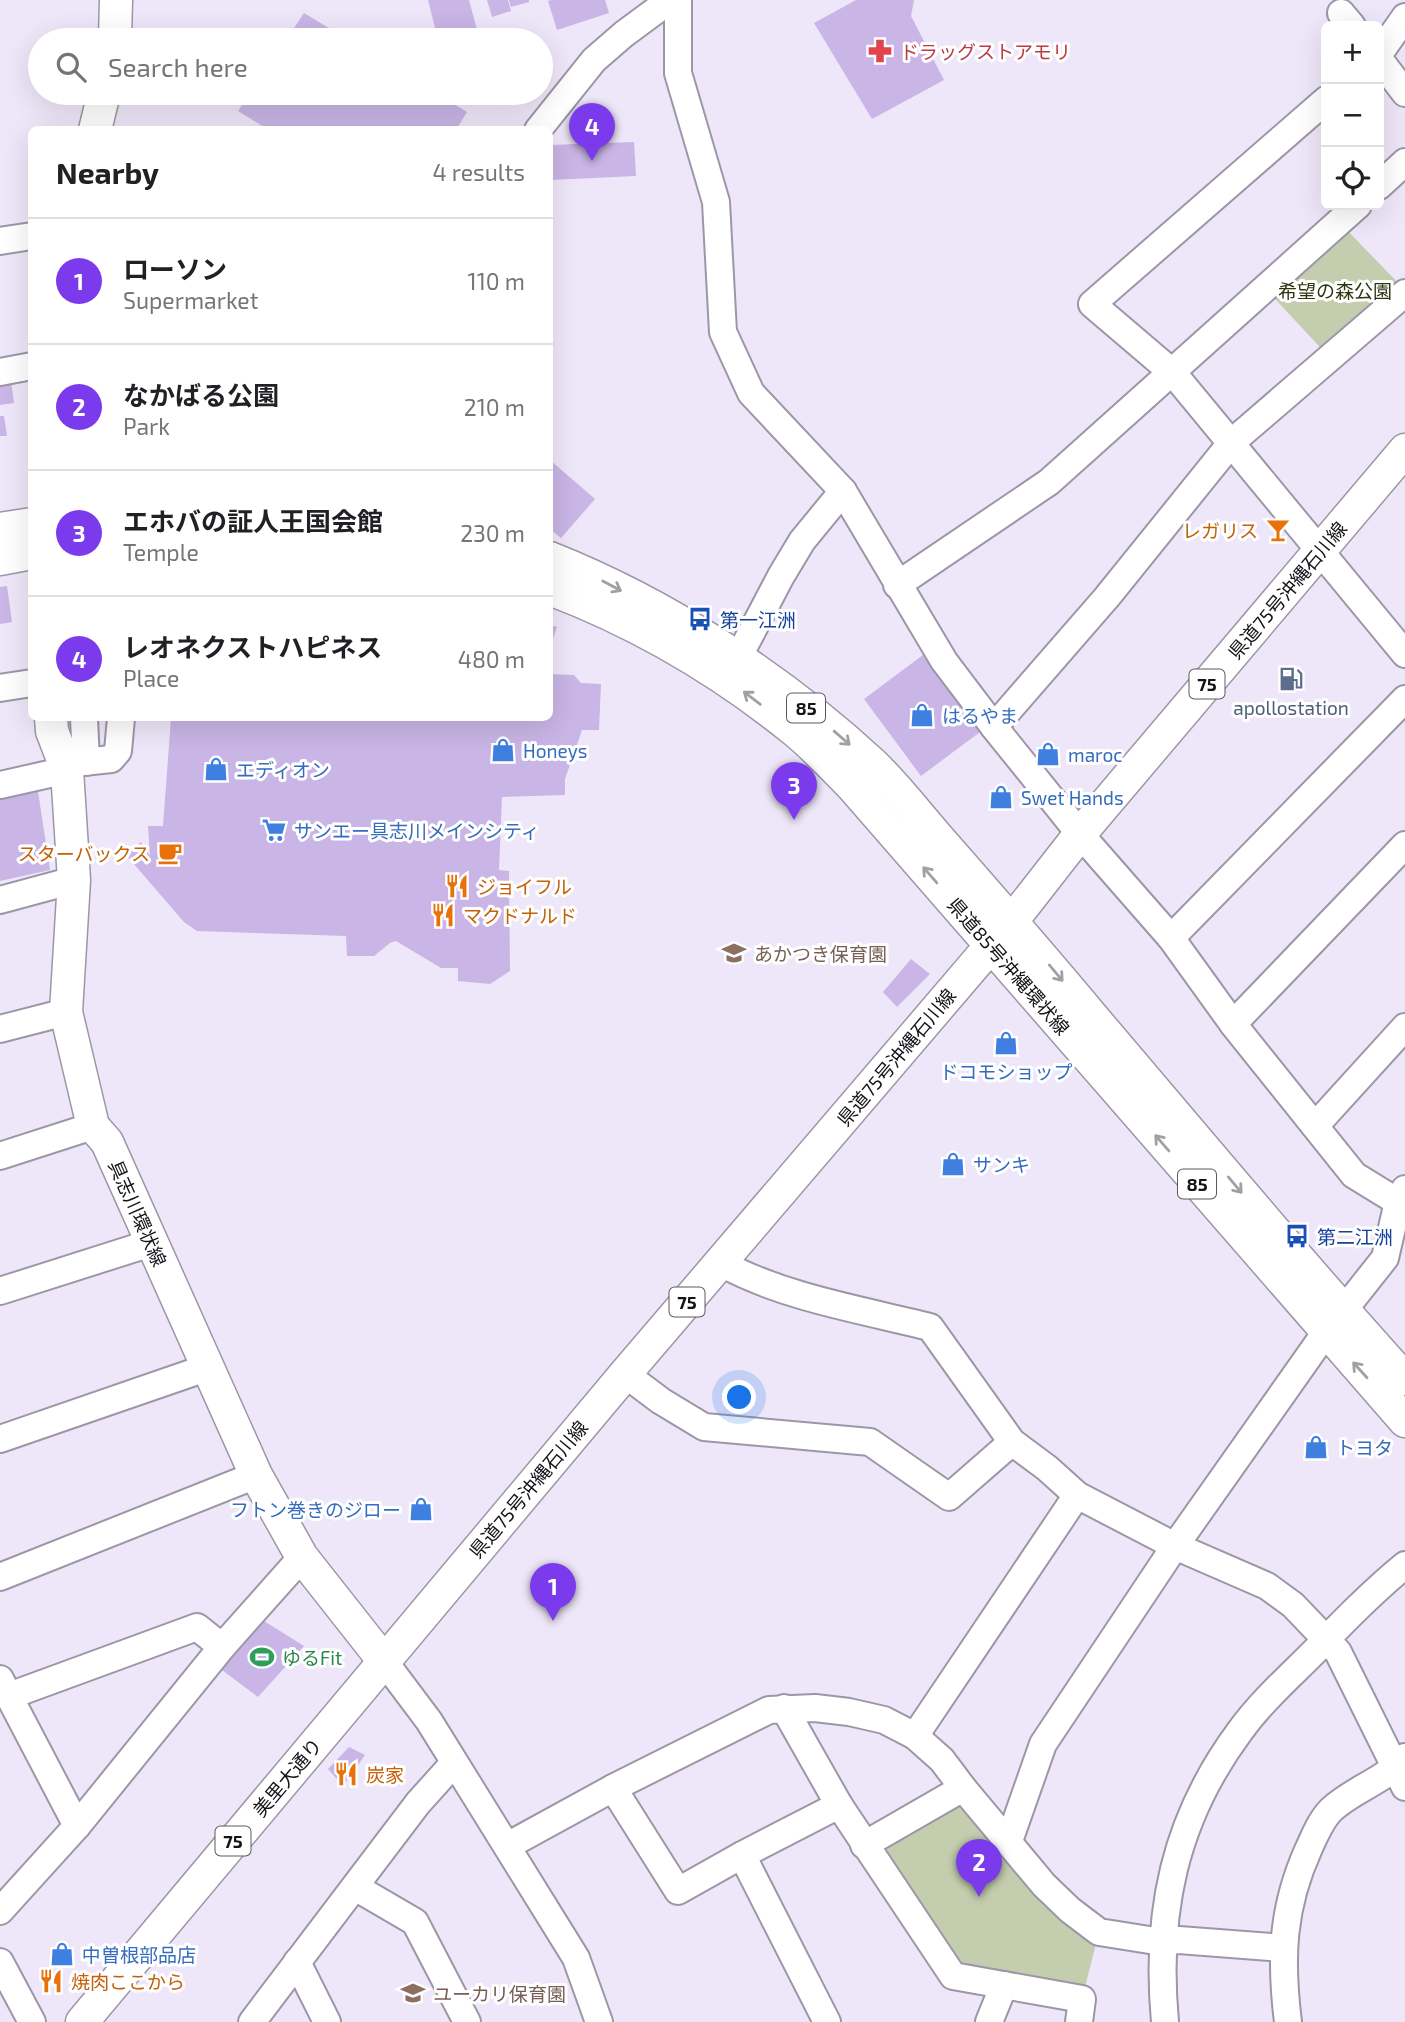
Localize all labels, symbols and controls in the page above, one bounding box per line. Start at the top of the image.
map controls [1321,21,1384,210]
button: + [1321,21,1384,84]
search box [28,28,553,105]
pharmacy icon: ドラッグストアモリ [866,37,894,65]
place label: ドラッグストアモリ [900,40,1071,63]
icon: search [52,48,90,86]
text: Search here [108,51,248,82]
button: − [1321,84,1384,147]
pin: 4 [569,103,615,161]
button: locate [1321,147,1384,210]
text: Nearby [56,154,159,190]
text: 4 results [433,158,525,186]
text: ローソン [123,253,227,284]
text: 1 [74,267,84,295]
text: 110 m [468,267,525,295]
park label: 希望の森公園 [1278,279,1392,302]
text: Supermarket [123,286,258,314]
text: なかばる公園 [123,379,279,410]
text: 2 [72,393,86,421]
text: 210 m [464,393,525,421]
text: Park [123,412,170,440]
text: エホバの証人王国会館 [123,505,383,536]
bar icon: レガリス [1264,516,1292,544]
street label: 県道75号沖縄石川線 [1223,517,1351,663]
text: 3 [72,519,86,547]
text: 230 m [460,519,525,547]
place label: レガリス [1182,519,1258,542]
text: Temple [123,538,199,566]
one-way arrow [601,579,621,593]
bus stop icon: 第一江洲 [686,605,714,633]
place label: 第一江洲 [720,608,796,631]
text: レオネクストハピネス [123,631,382,662]
text: 4 [72,645,86,673]
text: 480 m [458,645,525,673]
text: Place [123,664,179,692]
fuel station icon: apollostation [1277,665,1305,693]
road number: 75 [1190,670,1224,698]
one-way arrow [742,691,761,706]
road number: 85 [787,694,825,722]
place label: apollostation [1233,696,1349,719]
shop icon: はるやま [908,701,936,729]
place label: はるやま [942,704,1018,727]
one-way arrow [833,730,851,746]
shop icon: Honeys [489,736,517,764]
place label: Honeys [523,739,587,762]
shop icon: maroc [1034,740,1062,768]
place label: maroc [1068,743,1123,766]
shop icon: エディオン [202,755,230,783]
place label: エディオン [236,758,330,781]
pin: 3 [771,762,817,820]
shop icon: Swet Hands [987,783,1015,811]
place label: Swet Hands [1021,786,1124,809]
supermarket icon: サンエー具志川メインシティ [260,816,288,844]
place label: サンエー具志川メインシティ [294,819,540,842]
cafe icon: スターバックス [156,839,184,867]
place label: スターバックス [18,842,150,865]
one-way arrow [922,866,938,884]
restaurant icon: ジョイフル [443,872,471,900]
place label: ジョイフル [477,875,572,898]
street label: 県道85号沖縄環状線 [943,893,1075,1039]
restaurant icon: マクドナルド [429,901,457,929]
place label: マクドナルド [463,904,577,927]
school or university icon: あかつき保育園 [720,939,748,967]
place label: あかつき保育園 [754,942,887,965]
one-way arrow [1049,964,1064,982]
street label: 県道75号沖縄石川線 [832,984,960,1130]
shop icon: ドコモショップ [992,1029,1020,1057]
place label: ドコモショップ [939,1060,1073,1083]
one-way arrow [1154,1134,1170,1152]
shop icon: サンキ [939,1150,967,1178]
place label: サンキ [973,1153,1030,1176]
street label: 具志川環状線 [104,1156,172,1270]
road number: 85 [1178,1170,1216,1198]
one-way arrow [1227,1175,1243,1193]
bus stop icon: 第二江洲 [1283,1222,1311,1250]
place label: 第二江洲 [1317,1225,1393,1248]
road number: 75 [670,1288,704,1316]
one-way arrow [1351,1362,1368,1379]
your location [722,1380,756,1414]
street label: 県道75号沖縄石川線 [464,1416,592,1562]
shop icon: トヨタ [1302,1433,1330,1461]
place label: トヨタ [1336,1436,1393,1459]
shop icon: フトン巻きのジロー [407,1495,435,1523]
place label: フトン巻きのジロー [230,1498,401,1521]
pin: 1 [530,1563,576,1621]
sports icon: ゆるFit [248,1643,276,1671]
place label: ゆるFit [282,1646,342,1669]
street label: 美里大通り [248,1733,326,1821]
restaurant icon: 炭家 [332,1760,360,1788]
place label: 炭家 [366,1763,404,1786]
road number: 75 [216,1826,250,1856]
pin: 2 [956,1839,1002,1897]
shop icon: 中曽根部品店 [48,1940,76,1968]
place label: 中曽根部品店 [82,1943,196,1966]
restaurant icon: 焼肉ここから [37,1967,65,1995]
place label: 焼肉ここから [71,1970,185,1993]
school or university icon: ユーカリ保育園 [399,1979,427,2007]
place label: ユーカリ保育園 [433,1982,566,2005]

